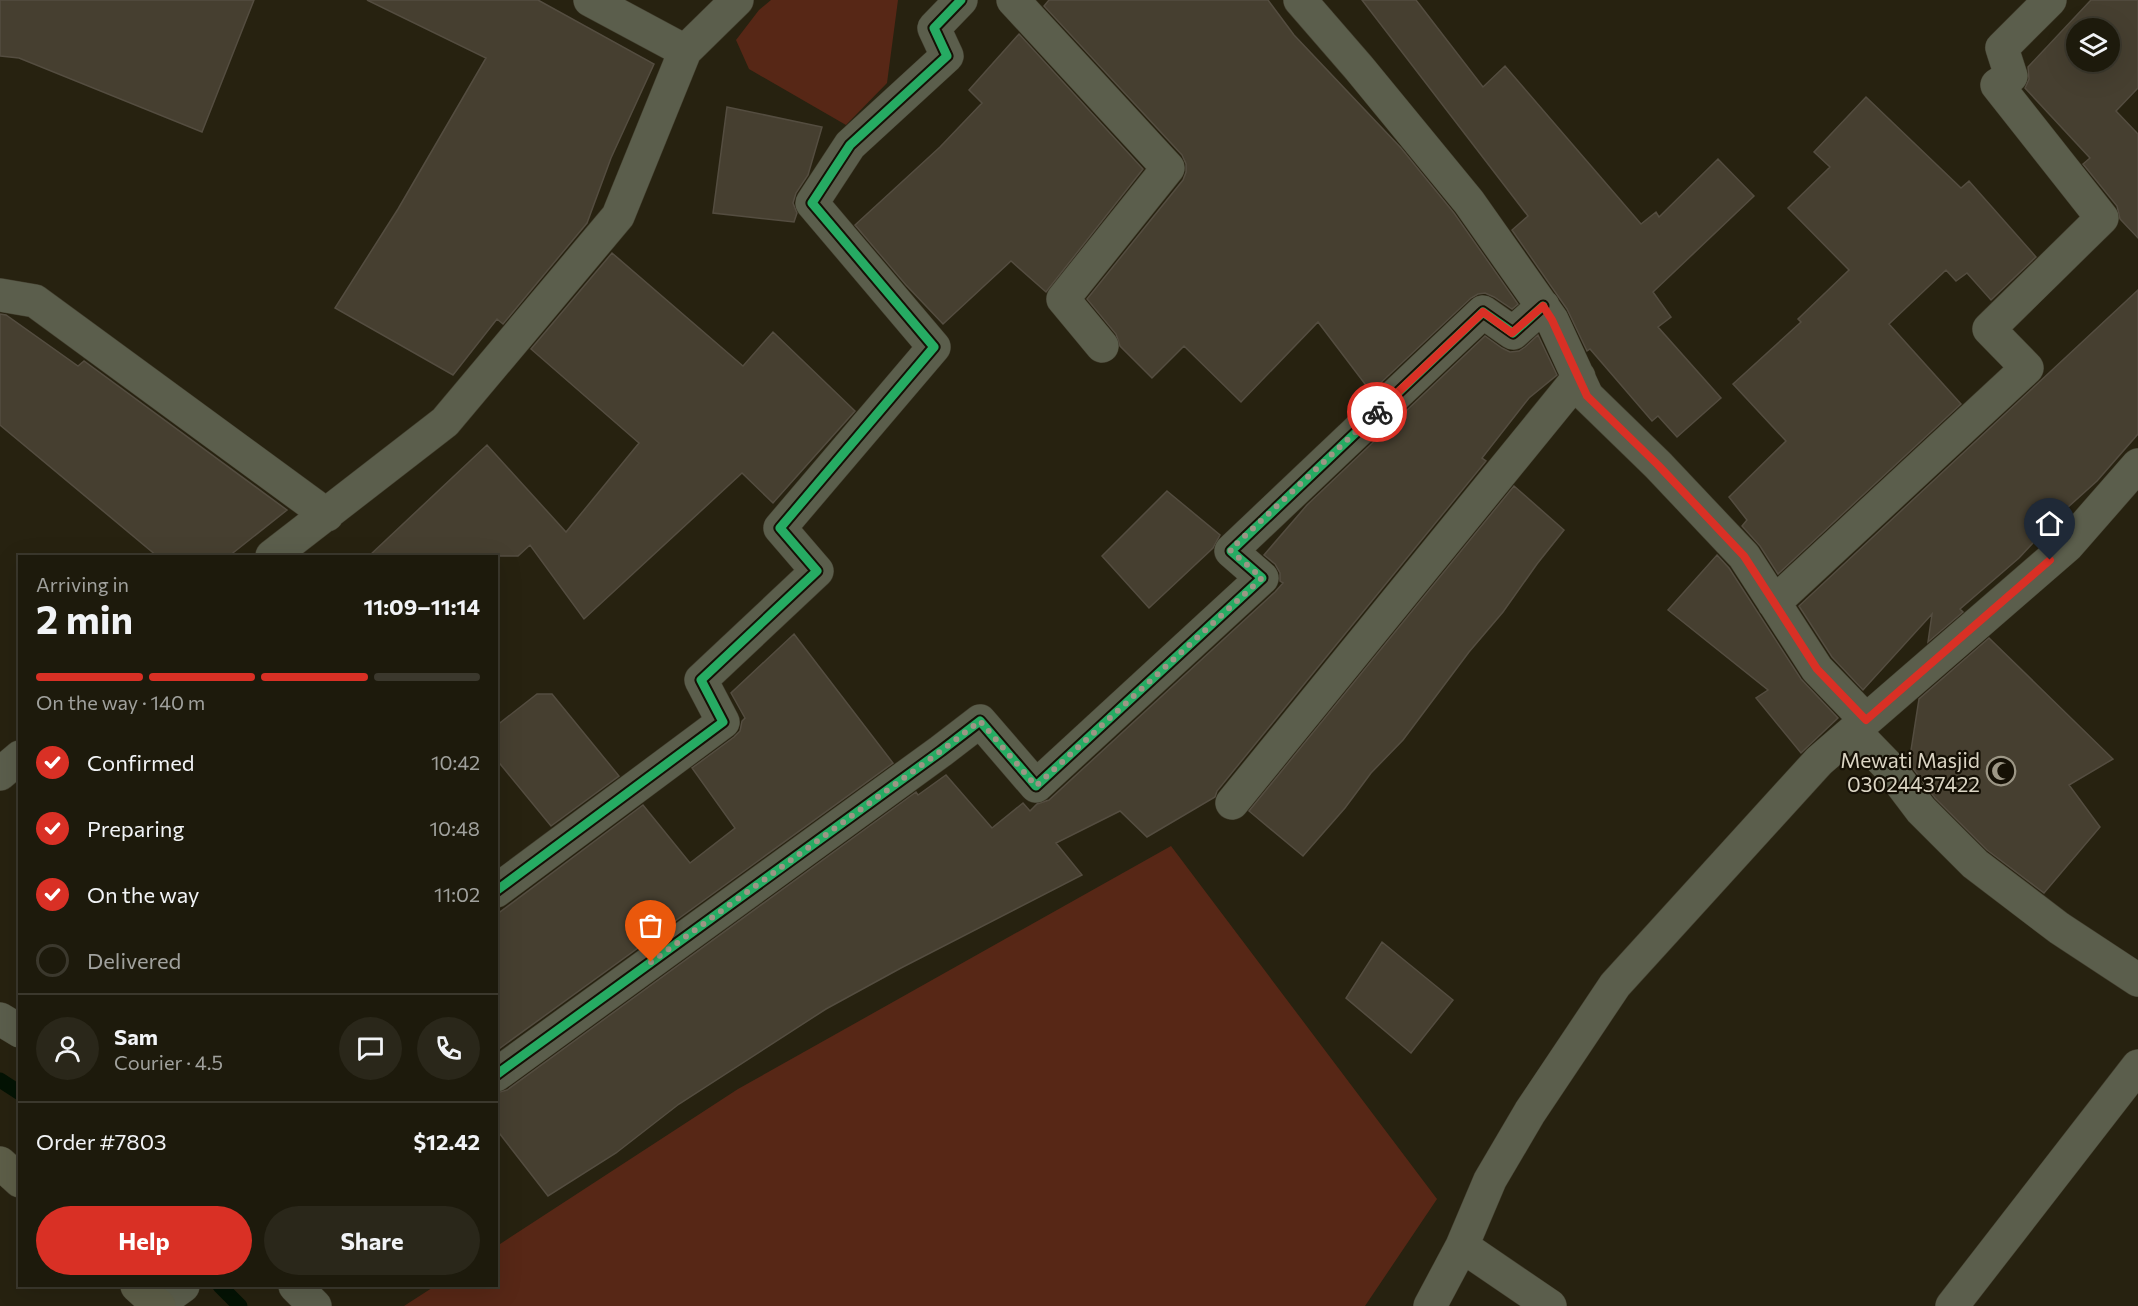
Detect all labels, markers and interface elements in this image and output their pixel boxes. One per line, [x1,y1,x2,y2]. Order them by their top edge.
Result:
map controls [2066,18,2120,72]
button: layers [2066,18,2120,72]
courier [1347,382,1407,442]
icon: bike [1361,396,1394,429]
pin [2024,498,2075,560]
icon: home [2033,507,2066,540]
text: Arriving in [36,572,129,596]
text: 11:09–11:14 [363,593,480,620]
text: 2 min [36,594,133,642]
text: On the way · 140 m [36,690,205,714]
icon: check [36,746,69,779]
place label: Mewati Masjid 03024437422 [1840,747,1980,796]
text: Confirmed [87,749,194,776]
text: 10:42 [431,750,480,774]
mosque icon: Mewati Masjid 03024437422 [1985,755,2017,787]
icon: check [36,812,69,845]
text: Preparing [87,815,184,842]
text: 10:48 [430,816,480,840]
icon: check [36,878,69,911]
text: On the way [87,881,199,908]
text: 11:02 [434,882,480,906]
pin [625,900,676,962]
icon: bag [634,909,667,942]
text: Delivered [87,947,181,974]
button: person [36,1017,99,1080]
button: chat [339,1017,402,1080]
button: phone [417,1017,480,1080]
text: Sam [114,1023,158,1050]
text: Courier · 4.5 [114,1050,223,1074]
text: Order #7803 [36,1128,166,1155]
text: $12.42 [413,1128,480,1155]
button: Help [36,1206,252,1275]
button: Share [264,1206,480,1275]

